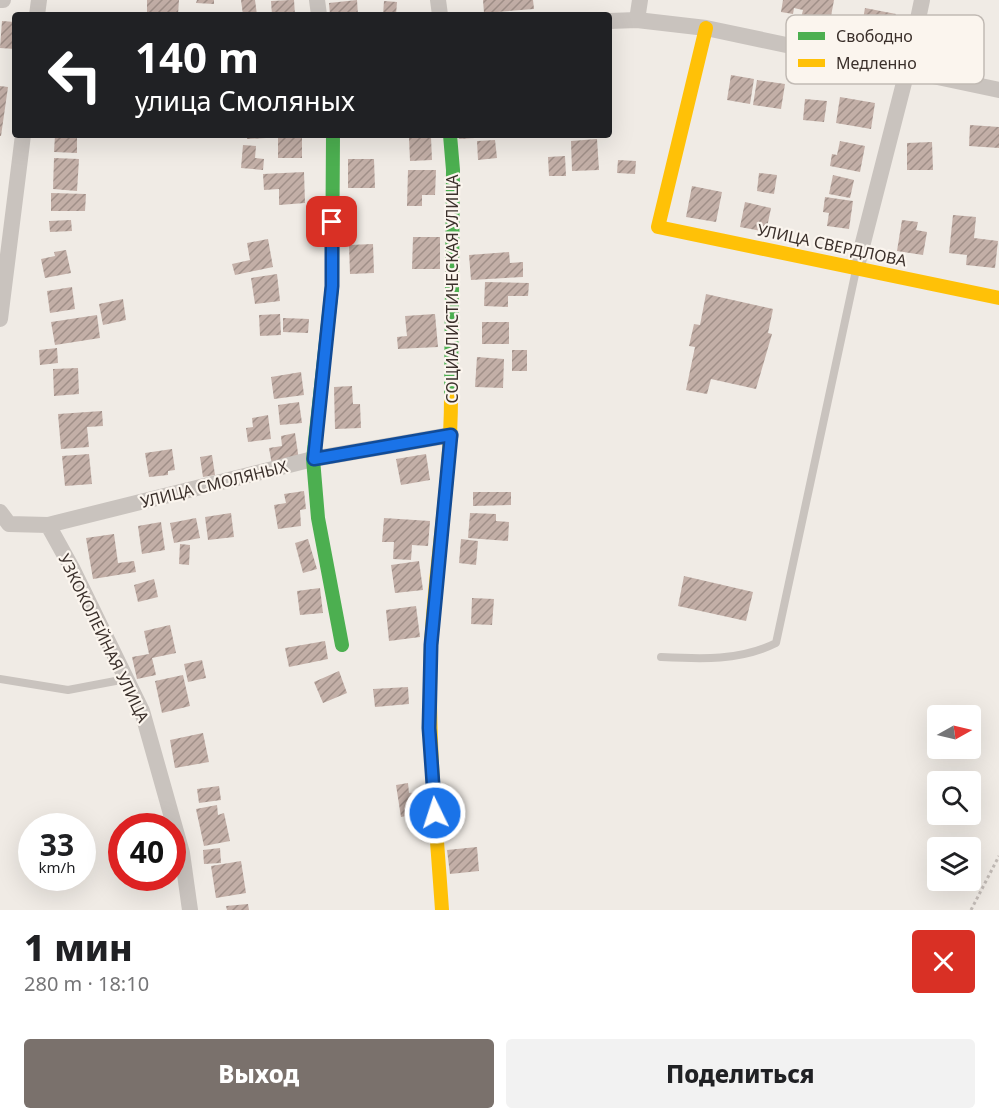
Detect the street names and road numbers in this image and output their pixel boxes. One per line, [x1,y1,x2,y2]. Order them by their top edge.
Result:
street label: СОЦИАЛИСТИЧЕСКАЯ УЛИЦА [441,174,463,403]
street label: УЛИЦА СВЕРДЛОВА [755,218,910,272]
street label: УЛИЦА СМОЛЯНЫХ [138,455,290,513]
street label: УЗКОКОЛЕЙНАЯ УЛИЦА [54,550,155,727]

